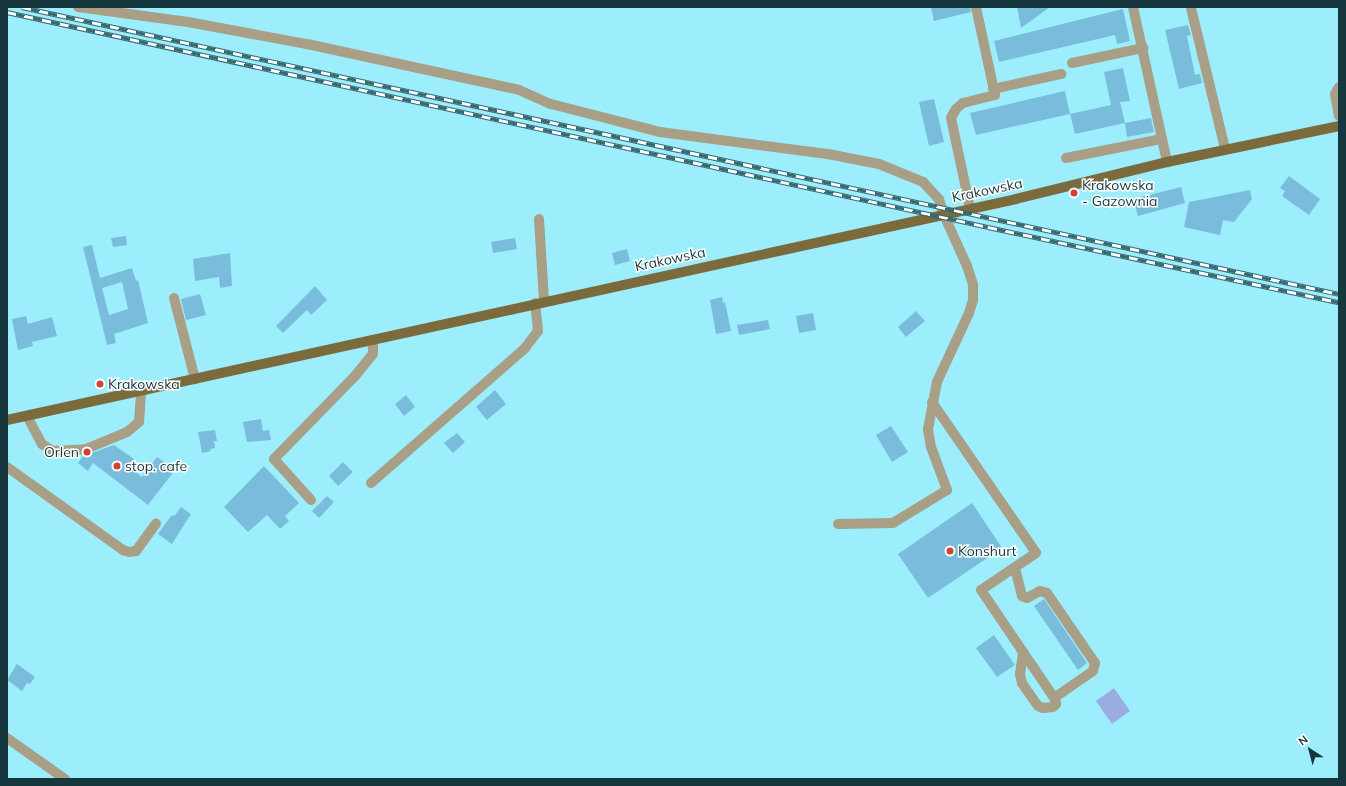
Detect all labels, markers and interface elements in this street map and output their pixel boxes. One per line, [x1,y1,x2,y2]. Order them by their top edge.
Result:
street label: Krakowska [950,174,1024,206]
place label: Krakowska - Gazownia [1082,177,1157,210]
marker: Krakowska - Gazownia [1069,188,1079,198]
street label: Krakowska [633,243,707,275]
place label: Krakowska [108,376,180,392]
marker: Krakowska [95,379,105,389]
place label: Orlen [44,444,79,460]
marker: Orlen [82,447,92,457]
place label: stop. cafe [125,458,187,474]
marker: stop. cafe [112,461,122,471]
place label: Konshurt [958,543,1016,559]
marker: Konshurt [945,546,955,556]
north arrow [1290,730,1330,770]
text: N [1295,732,1310,748]

